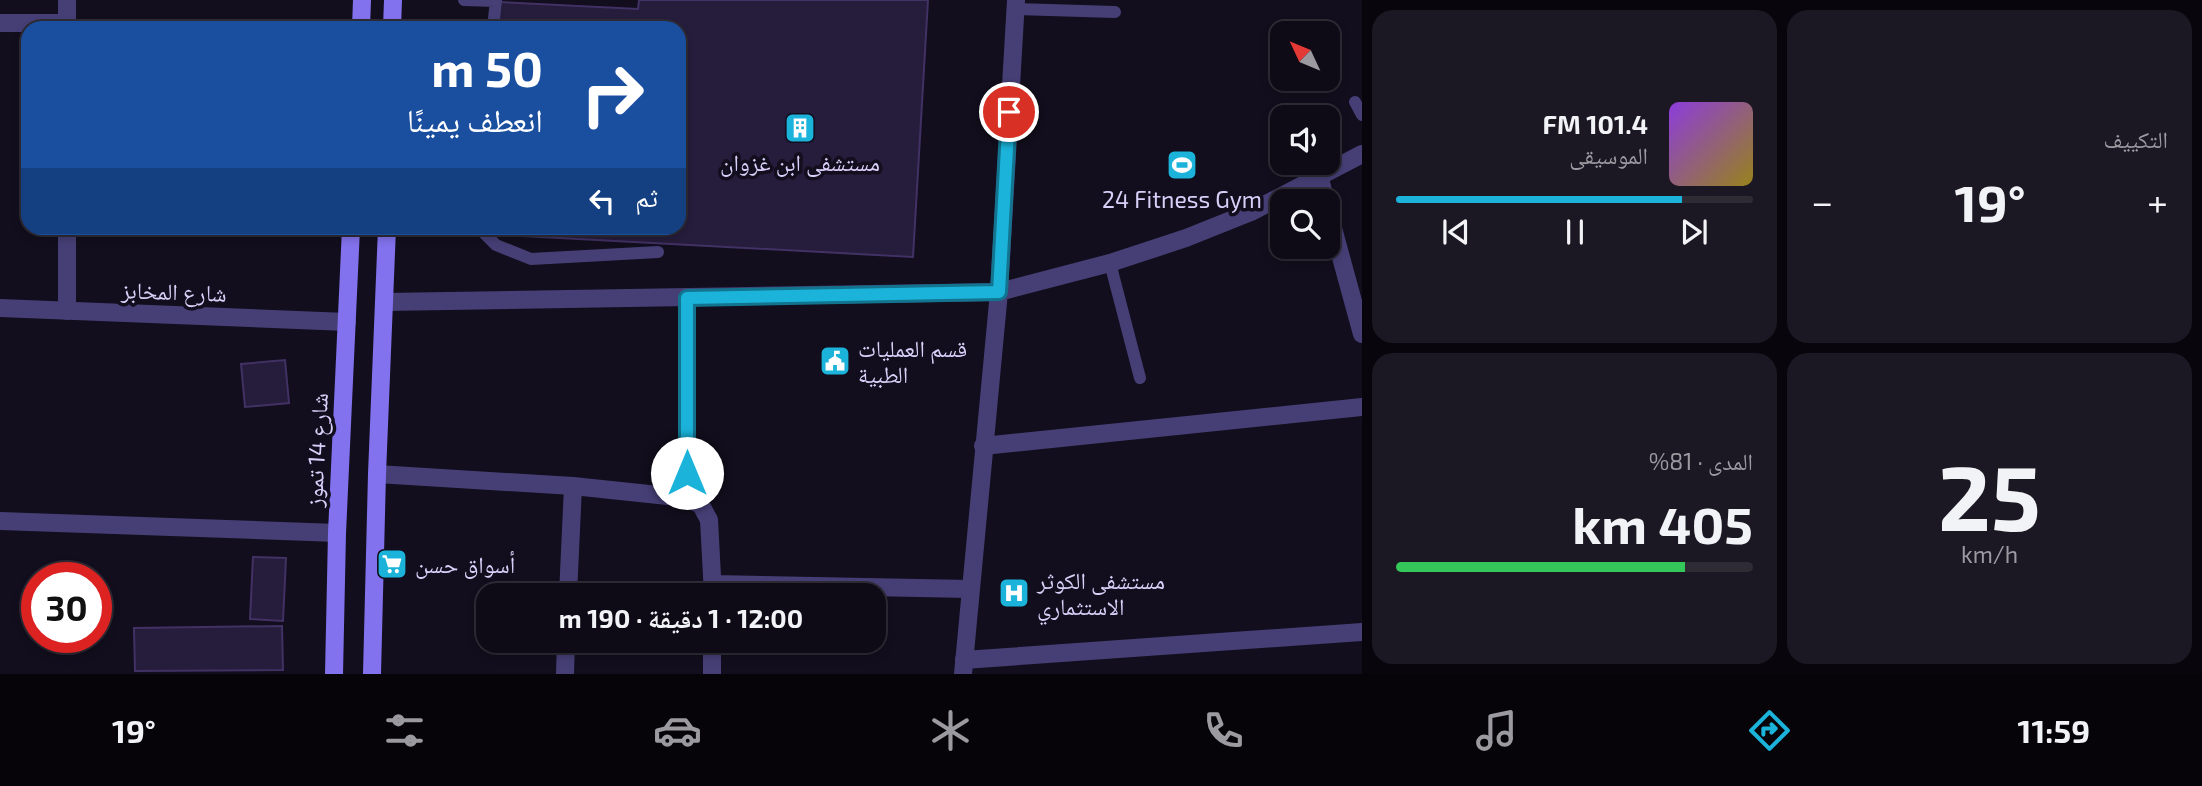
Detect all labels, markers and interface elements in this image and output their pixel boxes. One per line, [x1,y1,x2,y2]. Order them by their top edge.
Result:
north arrow [1270,21,1340,91]
map controls [1270,21,1340,259]
text: 50 m [431,38,543,97]
icon: right [567,49,658,140]
pin [979,82,1039,142]
icon: arrive [990,93,1028,131]
text: انعطف يمينًا [407,100,543,138]
button: sound [1270,105,1340,175]
text: 101.4 FM [1542,108,1648,139]
building icon: مستشفى ابن غزوان [783,111,817,145]
text: التكييف [2103,125,2168,153]
text: الموسيقى [1569,141,1648,169]
place label: مستشفى ابن غزوان [720,148,880,177]
sports icon: 24 Fitness Gym [1165,148,1199,182]
text: 19° [1955,170,2026,232]
text: − [1811,178,1833,224]
text: + [2147,178,2168,224]
text: ثم [635,181,658,212]
icon: left [583,182,621,220]
place label: 24 Fitness Gym [1102,185,1262,213]
button: search [1270,189,1340,259]
icon: previous [1437,213,1475,251]
icon: pause [1556,213,1594,251]
icon: next [1675,213,1713,251]
street label: شارع المخابز [120,275,227,309]
place label: قسم العمليات الطبية [858,334,967,389]
public building icon: قسم العمليات الطبية [818,344,852,378]
street label: شارع 14 تموز [299,392,335,509]
position arrow [650,436,724,510]
text: 25 [1938,440,2041,549]
text: المدى · 81% [1649,447,1753,475]
text: 405 km [1572,492,1753,554]
text: km/h [1961,540,2018,568]
supermarket icon: أسواق حسن [375,547,409,581]
place label: أسواق حسن [415,550,515,579]
speed limit sign: 30 [21,562,112,653]
place label: مستشفى الكوثر الاستثماري [1036,566,1165,626]
hospital icon: مستشفى الكوثر الاستثماري [997,576,1031,610]
text: 12:00 · 1 دقيقة · 190 m [559,602,803,633]
icon: filters [380,706,429,755]
icon: car [653,706,702,755]
icon: climate [926,706,975,755]
icon: phone [1199,706,1248,755]
icon: music [1472,706,1521,755]
icon: directions [1745,706,1794,755]
text: 19° [112,711,156,749]
text: 11:59 [2018,711,2090,749]

